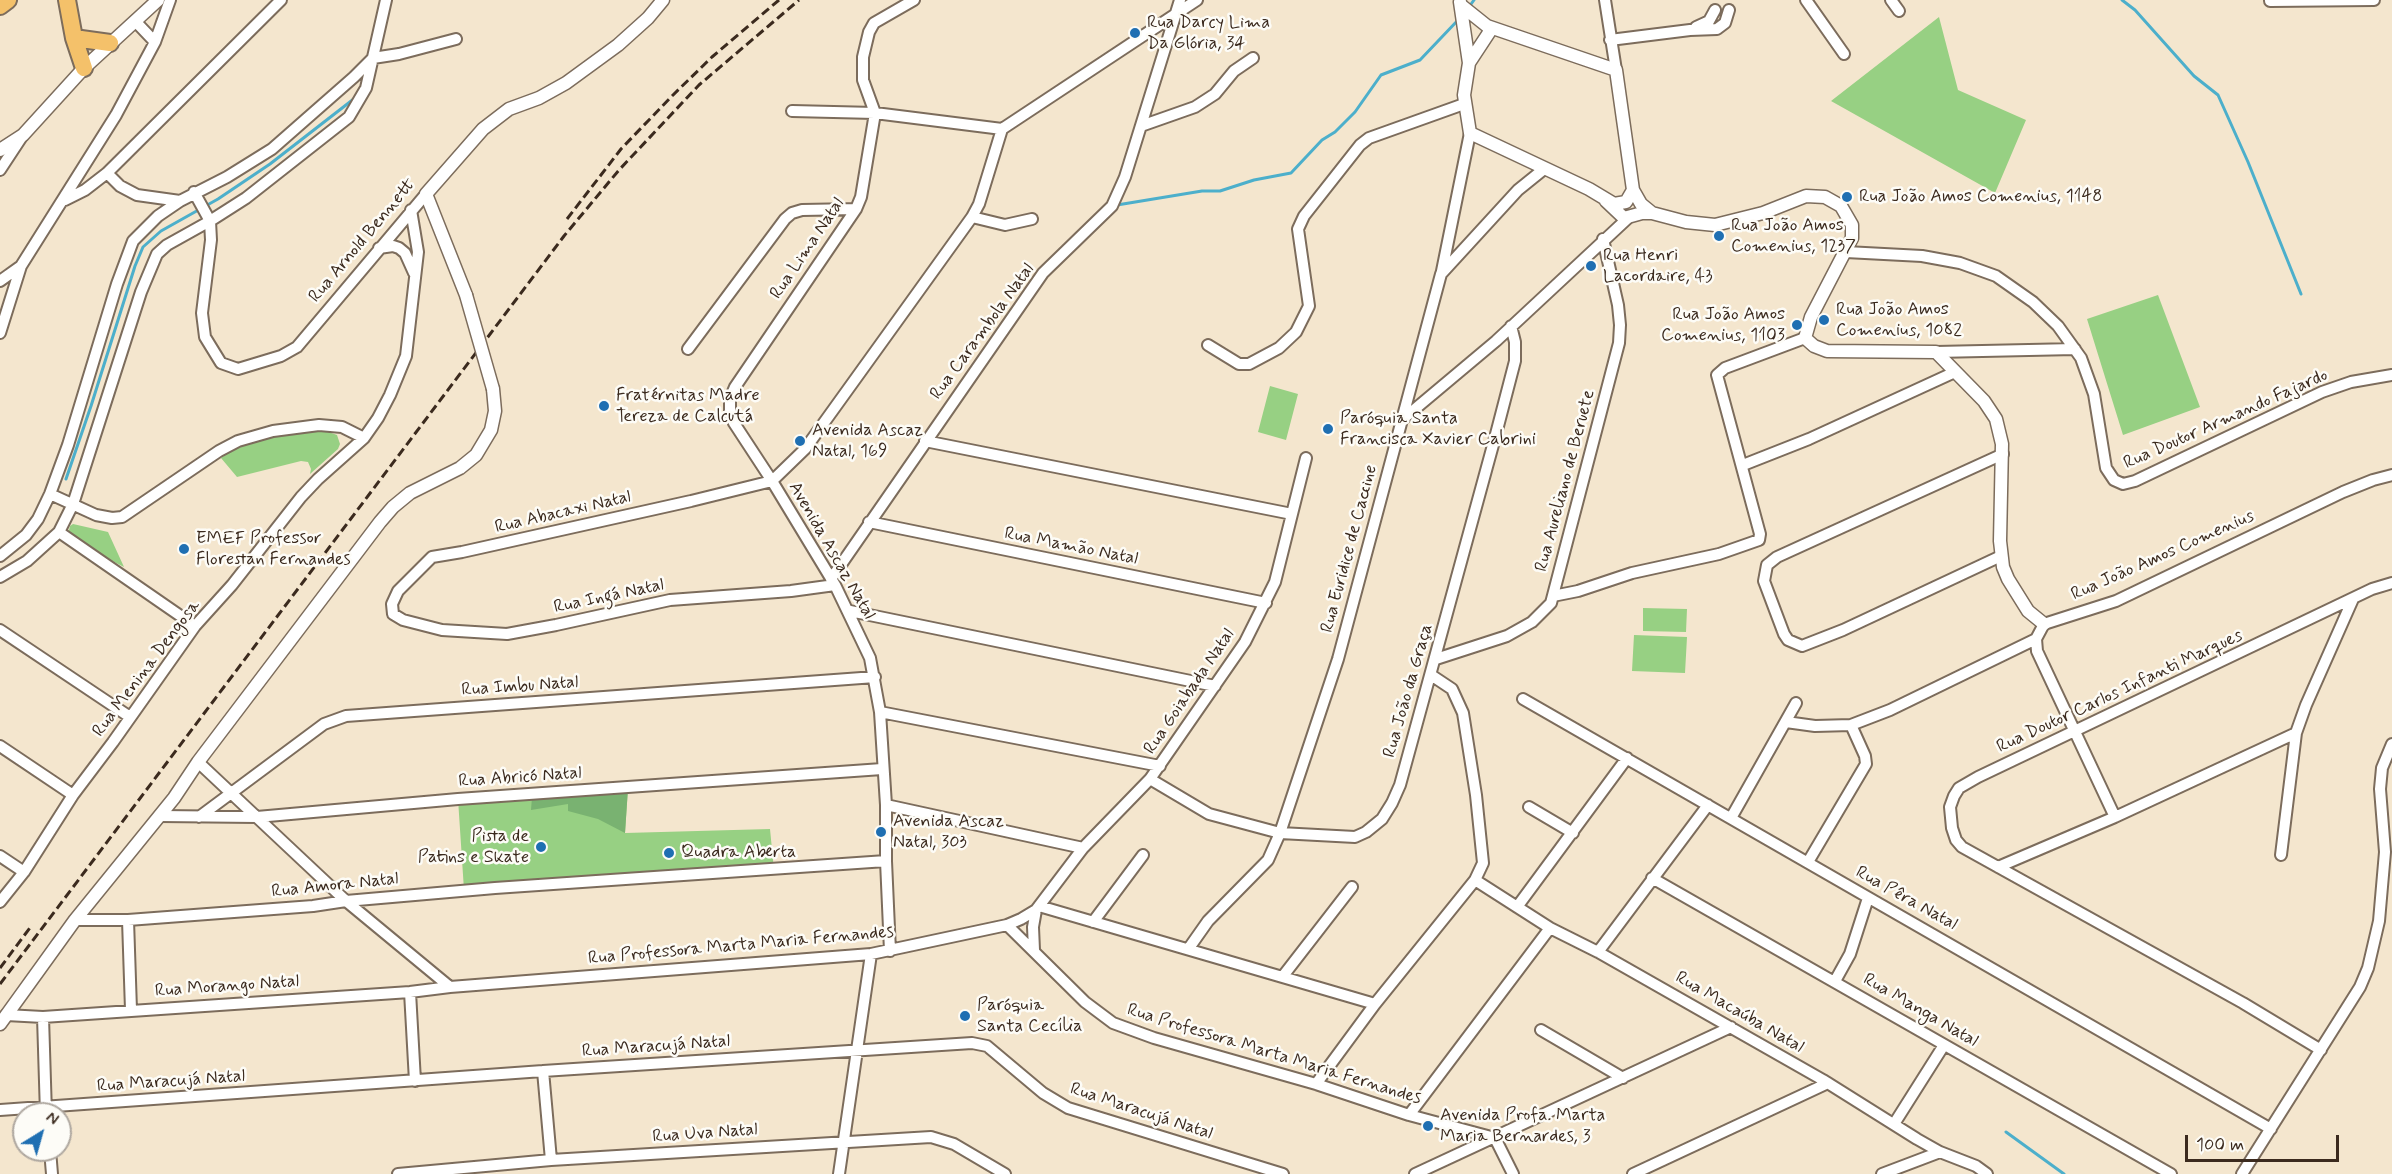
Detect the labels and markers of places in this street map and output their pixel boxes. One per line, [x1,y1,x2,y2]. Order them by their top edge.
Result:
place label: Rua Darcy Lima Da Glória, 34 [1147,12,1270,54]
marker: Rua Darcy Lima Da Glória, 34 [1128,26,1142,40]
place label: Rua João Amos Comenius, 1148 [1859,186,2102,208]
marker: Rua João Amos Comenius, 1148 [1840,190,1854,204]
place label: Rua João Amos Comenius, 1237 [1731,215,1856,258]
marker: Rua João Amos Comenius, 1237 [1712,229,1726,243]
place label: Rua Henri Lacordaire, 43 [1603,245,1713,288]
marker: Rua Henri Lacordaire, 43 [1584,259,1598,273]
place label: Rua João Amos Comenius, 1082 [1836,299,1962,342]
place label: Rua João Amos Comenius, 1103 [1661,304,1785,346]
marker: Rua João Amos Comenius, 1082 [1817,313,1831,327]
marker: Rua João Amos Comenius, 1103 [1790,318,1804,332]
place label: Fratérnitas Madre Tereza de Calcutá [616,385,760,428]
marker: Fratérnitas Madre Tereza de Calcutá [597,399,611,413]
place label: Paróquia Santa Francisca Xavier Cabrini [1340,408,1536,450]
place label: Avenida Ascaz Natal, 169 [812,420,923,462]
marker: Paróquia Santa Francisca Xavier Cabrini [1321,422,1335,436]
marker: Avenida Ascaz Natal, 169 [793,434,807,448]
place label: EMEF Professor Florestan Fernandes [196,528,351,570]
marker: EMEF Professor Florestan Fernandes [177,542,191,556]
place label: Avenida Ascaz Natal, 303 [893,811,1004,854]
marker: Avenida Ascaz Natal, 303 [874,825,888,839]
place label: Pista de Patins e Skate [418,826,529,868]
marker: Pista de Patins e Skate [534,840,548,854]
place label: Quadra Aberta [681,842,796,864]
marker: Quadra Aberta [662,846,676,860]
place label: Paróquia Santa Cecília [977,995,1083,1038]
marker: Paróquia Santa Cecília [958,1009,972,1023]
place label: Avenida Profa. Marta Maria Bernardes, 3 [1440,1105,1605,1148]
marker: Avenida Profa. Marta Maria Bernardes, 3 [1421,1119,1435,1133]

